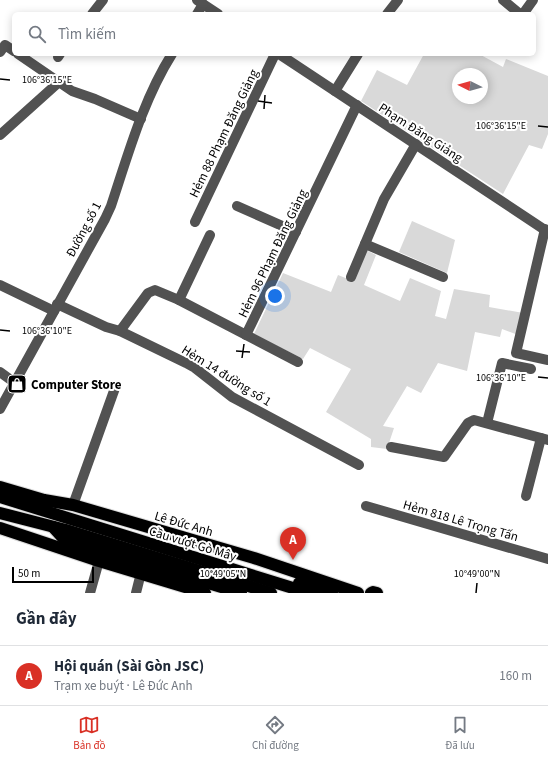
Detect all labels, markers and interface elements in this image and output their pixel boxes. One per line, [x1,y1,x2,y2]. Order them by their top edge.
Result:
search box [12,12,536,56]
icon: search [26,23,48,45]
text: Tìm kiếm [58,24,116,45]
street label: Hẻm 88 Phạm Đăng Giảng [185,66,263,201]
north arrow [452,68,488,104]
text: 106°36'15"E [22,73,72,87]
street label: Phạm Đăng Giảng [375,99,466,167]
text: 106°36'15"E [476,119,526,133]
street label: Hẻm 96 Phạm Đăng Giảng [234,186,312,321]
street label: Đường số 1 [62,199,106,260]
your location [265,286,285,306]
text: 106°36'10"E [22,324,72,338]
street label: Hẻm 14 đường số 1 [178,341,275,411]
text: 106°36'10"E [476,371,526,385]
shop icon: Computer Store [6,373,28,395]
place label: Computer Store [31,376,122,394]
street label: Hẻm 818 Lê Trọng Tấn [401,496,521,546]
street label: Lê Đức Anh [152,507,215,541]
street label: Cầu vượt Gò Mây [147,522,239,566]
pin: A [280,527,306,560]
scale bar [12,565,94,584]
text: 50 m [18,566,40,581]
text: 10°49'05"N [200,567,246,581]
text: 10°49'00"N [454,567,500,581]
text: Gần đây [16,607,77,631]
text: Hội quán (Sài Gòn JSC) [54,656,204,677]
text: A [25,667,33,685]
text: 160 m [499,667,532,685]
text: Trạm xe buýt · Lê Đức Anh [54,677,193,695]
tab: Bản đồ [73,714,106,753]
tab: Chỉ đường [252,714,299,753]
tab: Đã lưu [445,714,475,753]

